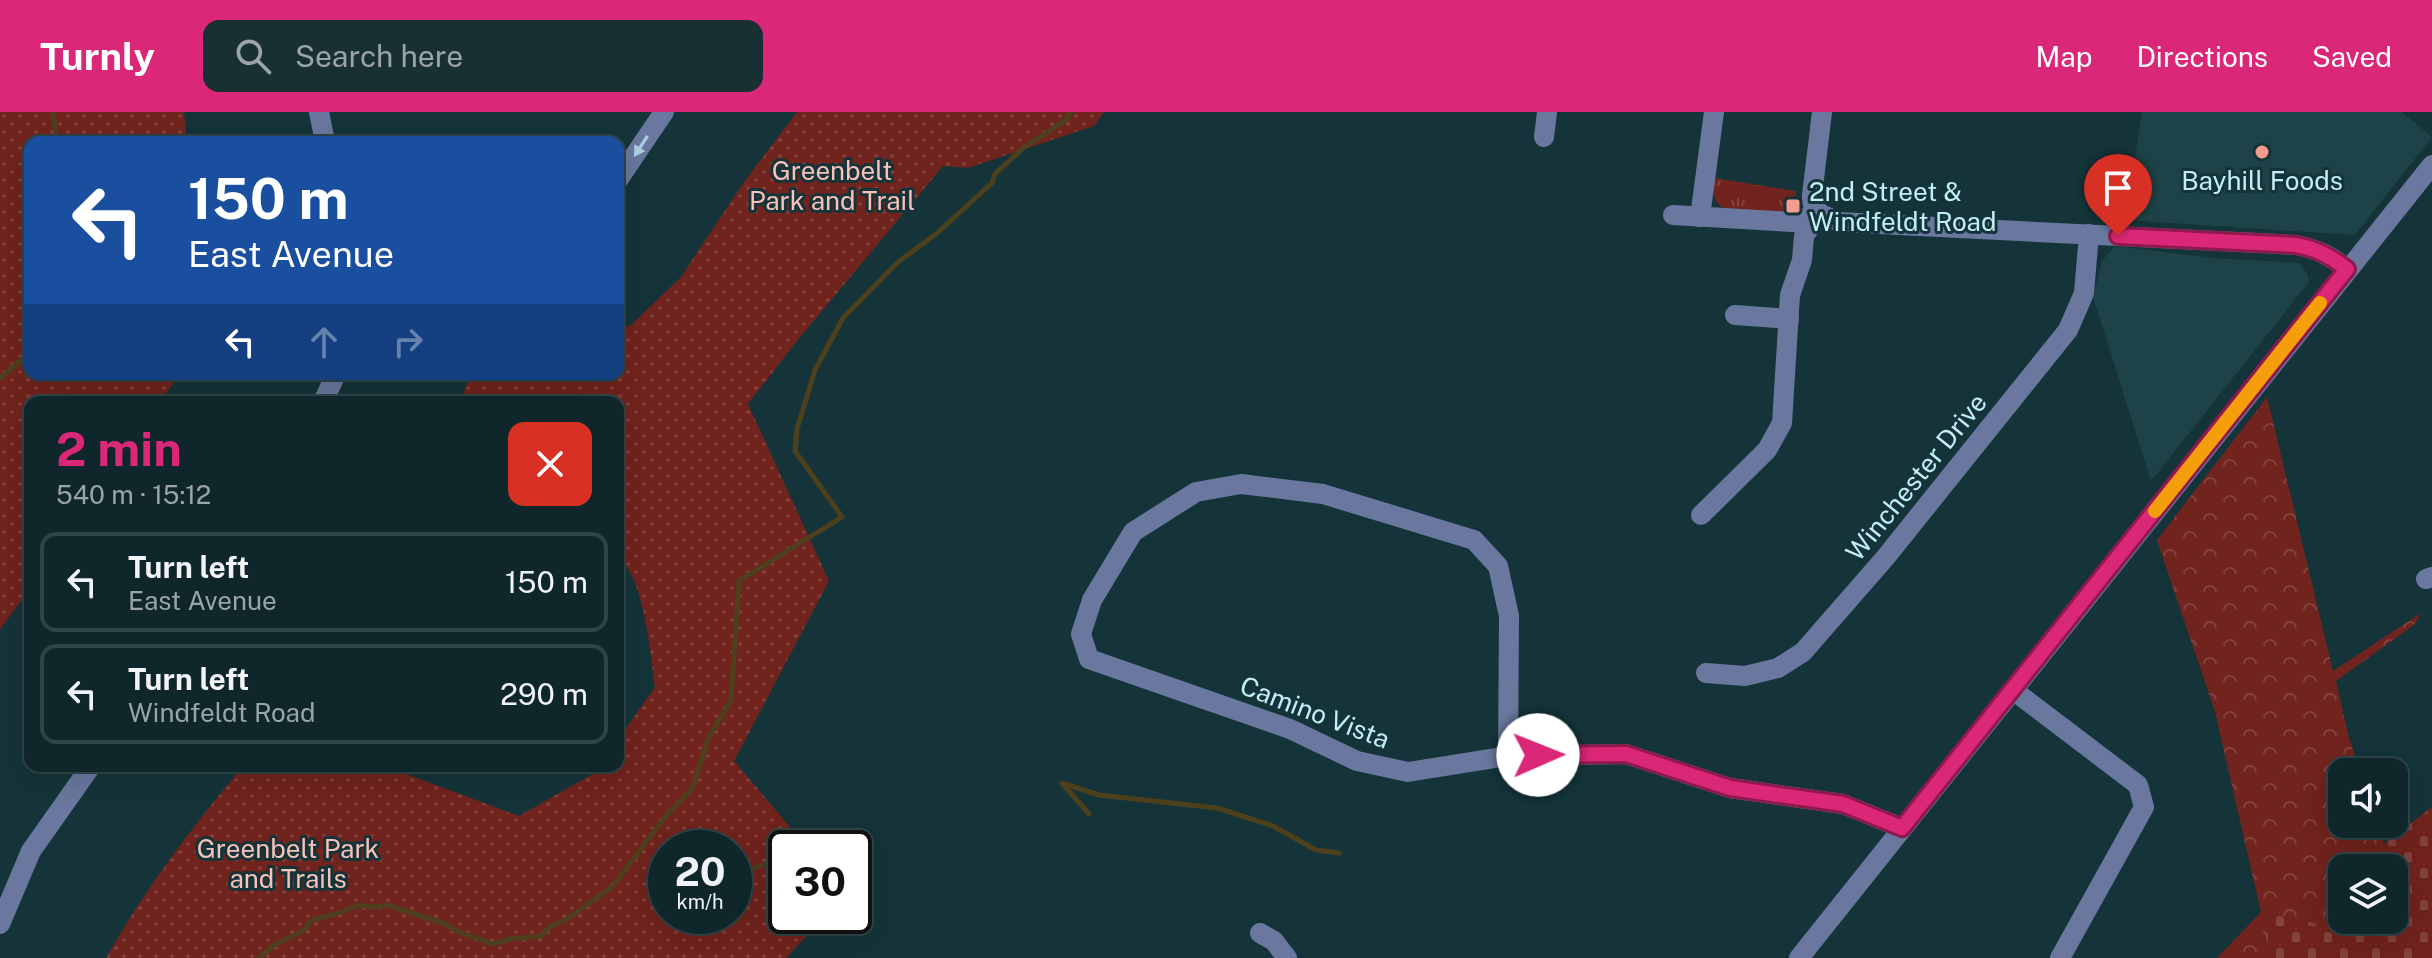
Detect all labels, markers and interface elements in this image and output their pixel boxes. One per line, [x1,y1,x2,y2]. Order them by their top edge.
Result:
search box [203,20,763,92]
text: Turnly [40,34,155,79]
icon: search [231,34,275,78]
text: Search here [295,38,463,74]
text: Map [2036,40,2092,73]
text: Directions [2136,40,2268,73]
text: Saved [2312,40,2392,73]
one-way arrow [634,135,649,157]
marker: Bayhill Foods [2253,143,2271,161]
pin [2084,154,2152,236]
park label: Greenbelt Park and Trail [749,155,915,216]
place label: Bayhill Foods [2181,165,2343,196]
text: 150 m [188,166,349,232]
icon: arrive [2096,166,2140,210]
icon: left [56,168,160,272]
place label: 2nd Street & Windfeldt Road [1809,176,1997,237]
marker: 2nd Street & Windfeldt Road [1784,197,1802,215]
text: East Avenue [188,233,394,275]
icon: left [218,320,262,364]
icon: ahead [302,320,346,364]
icon: right [386,320,430,364]
street label: Winchester Drive [1839,387,1993,567]
text: 2 min [56,420,182,477]
button: close [508,422,592,506]
text: 540 m · 15:12 [56,479,211,510]
text: Turn left [128,549,249,585]
icon: left [60,560,104,604]
text: 150 m [505,564,588,600]
text: East Avenue [128,585,277,616]
text: Turn left [128,661,249,697]
street label: Camino Vista [1236,669,1394,755]
icon: left [60,672,104,716]
text: 290 m [500,676,588,712]
text: Windfeldt Road [128,697,316,728]
position arrow [1496,713,1580,797]
map controls [2328,758,2408,934]
button: sound [2328,758,2408,838]
speed limit sign: 30 [768,830,872,934]
park label: Greenbelt Park and Trails [197,833,379,894]
text: 20 [674,848,726,895]
button: layers [2328,854,2408,934]
text: km/h [676,890,724,914]

